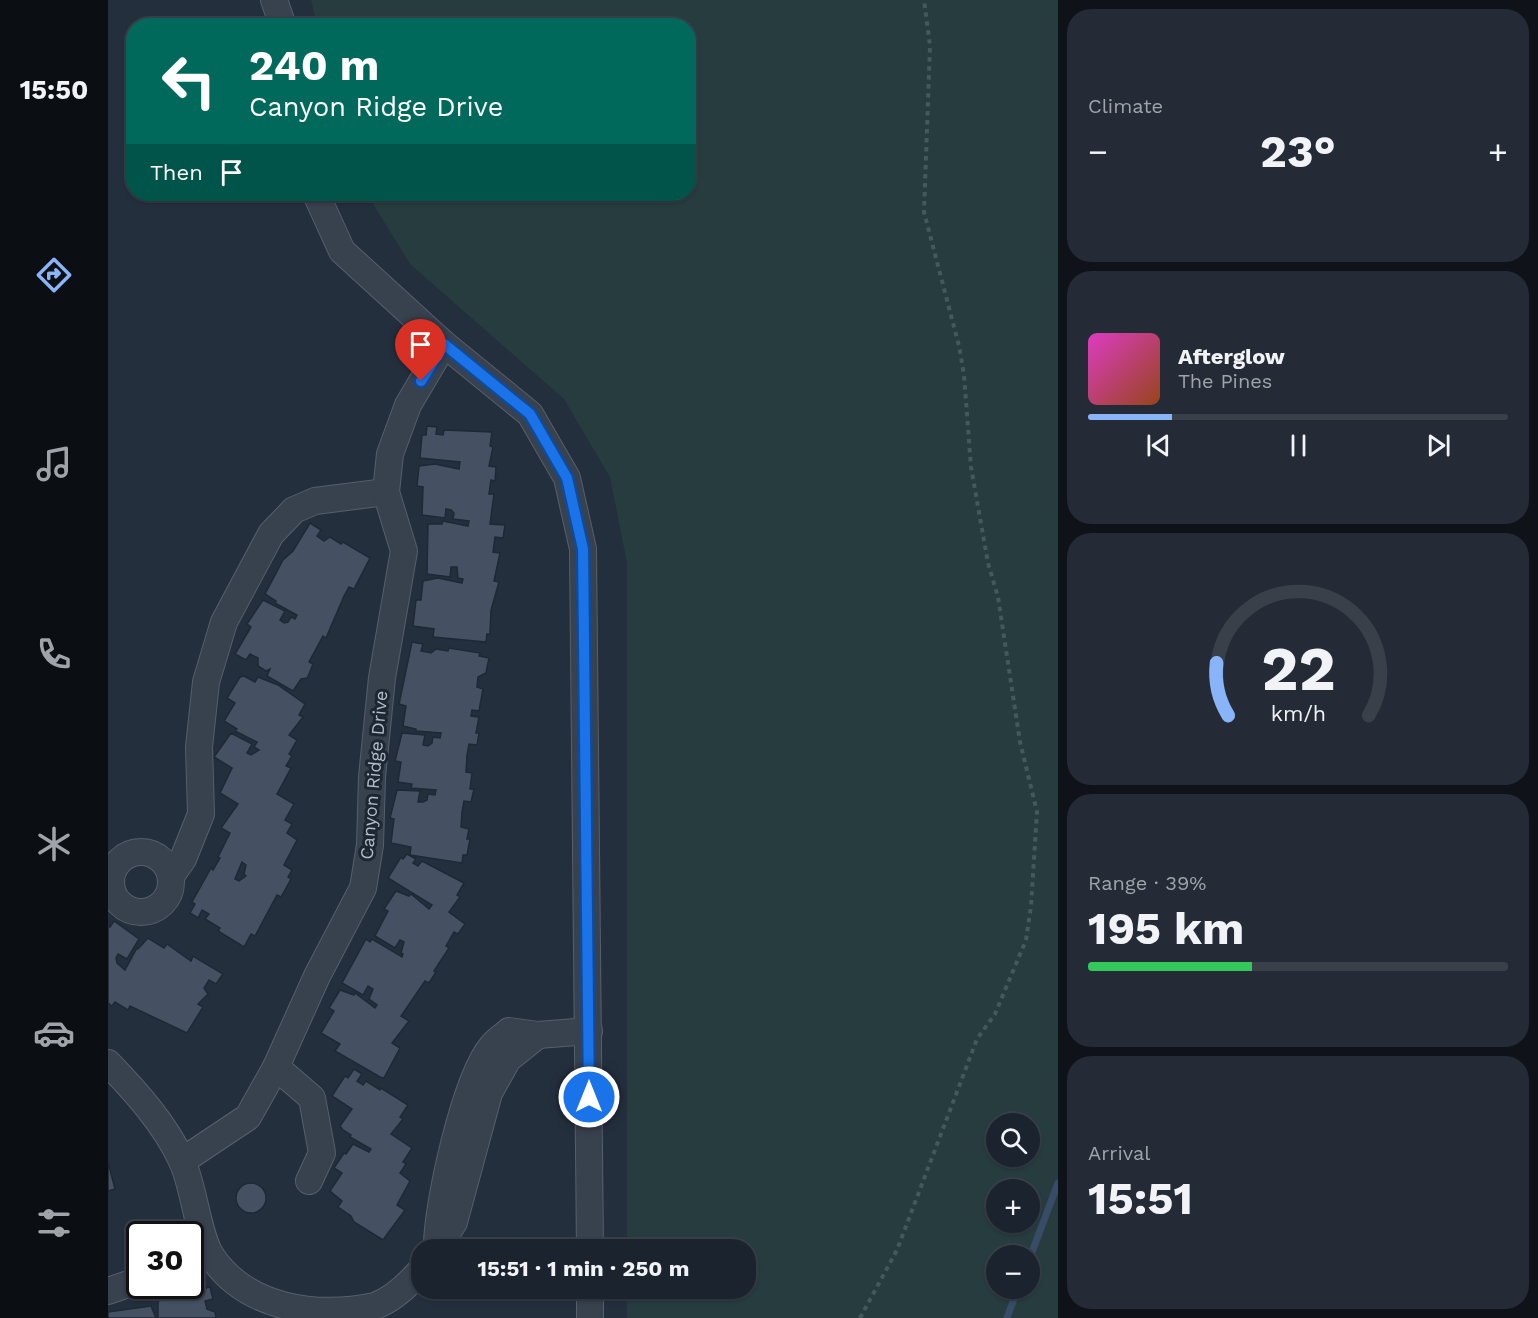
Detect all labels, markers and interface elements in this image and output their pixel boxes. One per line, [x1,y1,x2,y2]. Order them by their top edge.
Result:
text: 240 m [249,41,379,90]
icon: left [150,42,228,120]
text: 15:50 [20,74,88,106]
text: Canyon Ridge Drive [249,91,503,123]
text: Climate [1088,94,1163,118]
text: 23° [1260,125,1336,178]
text: − [1088,132,1108,171]
text: + [1488,132,1508,171]
icon: arrive [215,156,248,189]
text: Then [150,160,203,185]
icon: directions [33,254,75,296]
pin [395,319,446,381]
icon: arrive [404,328,437,361]
text: Afterglow [1178,344,1285,369]
text: The Pines [1178,369,1272,393]
icon: previous [1142,429,1175,462]
icon: pause [1282,429,1315,462]
icon: next [1422,429,1455,462]
icon: music [33,443,75,485]
text: 22 [1261,632,1335,705]
icon: phone [33,633,75,675]
street label: Canyon Ridge Drive [356,690,391,860]
text: km/h [1270,701,1326,726]
icon: climate [33,823,75,865]
text: Range · 39% [1088,871,1206,895]
text: 195 km [1088,902,1244,955]
icon: car [33,1012,75,1054]
position arrow [557,1065,621,1129]
map controls [986,1113,1040,1299]
button: search [986,1113,1040,1167]
text: Arrival [1088,1141,1150,1165]
text: 15:51 [1088,1172,1193,1225]
button: + [986,1179,1040,1233]
icon: filters [33,1202,75,1244]
speed limit sign: 30 [126,1221,204,1299]
button: − [986,1245,1040,1299]
text: 15:51 · 1 min · 250 m [478,1256,689,1281]

